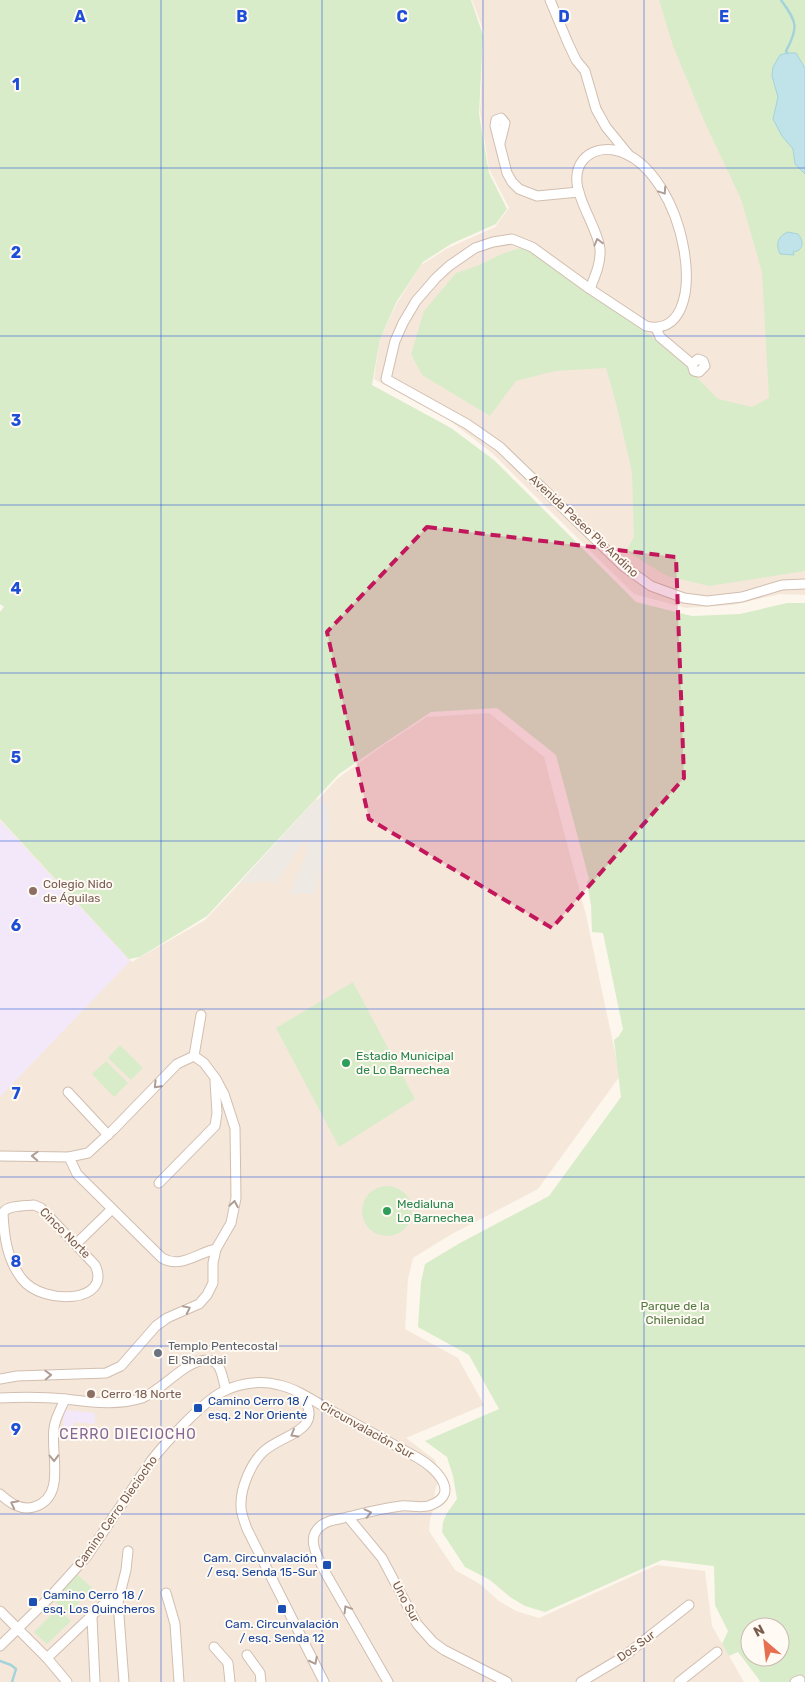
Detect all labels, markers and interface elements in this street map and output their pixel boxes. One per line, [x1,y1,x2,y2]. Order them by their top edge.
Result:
text: A [74,7,86,26]
text: B [236,7,248,26]
text: C [396,7,408,26]
text: D [558,7,570,26]
text: E [719,7,729,26]
text: 1 [12,75,20,94]
one-way arrow [657,185,666,194]
one-way arrow [593,239,603,247]
text: 2 [11,243,21,262]
text: 3 [11,411,21,430]
street label: Avenida Paseo Pie Andino [527,472,642,580]
text: 4 [11,579,22,598]
text: 5 [11,748,21,767]
place label: Colegio Nido de Águilas [43,877,113,905]
marker: Colegio Nido de Águilas [27,885,39,897]
text: 6 [11,916,21,935]
place label: Estadio Municipal de Lo Barnechea [356,1049,454,1077]
marker: Estadio Municipal de Lo Barnechea [340,1057,352,1069]
one-way arrow [153,1080,162,1089]
text: 7 [11,1084,21,1103]
one-way arrow [30,1151,38,1162]
place label: Medialuna Lo Barnechea [397,1197,474,1225]
one-way arrow [229,1200,239,1209]
street label: Cinco Norte [37,1205,93,1261]
marker: Medialuna Lo Barnechea [381,1205,393,1217]
text: 8 [11,1252,22,1271]
park label: Parque de la Chilenidad [640,1299,710,1327]
one-way arrow [182,1305,191,1315]
place label: Templo Pentecostal El Shaddai [168,1339,278,1367]
marker: Templo Pentecostal El Shaddai [152,1347,164,1359]
one-way arrow [45,1370,53,1380]
place label: Cerro 18 Norte [101,1387,182,1401]
marker: Cerro 18 Norte [85,1388,97,1400]
place label: Camino Cerro 18 / esq. 2 Nor Oriente [208,1394,309,1422]
street label: Circunvalación Sur [318,1398,417,1462]
marker: Camino Cerro 18 / esq. 2 Nor Oriente [192,1402,204,1414]
text: 9 [11,1420,21,1439]
district label: CERRO DIECIOCHO [59,1426,197,1443]
one-way arrow [290,1428,299,1438]
street label: Camino Cerro Dieciocho [72,1453,160,1571]
one-way arrow [48,1455,59,1463]
one-way arrow [10,1500,19,1510]
one-way arrow [363,1508,372,1519]
place label: Cam. Circunvalación / esq. Senda 15-Sur [203,1551,317,1579]
marker: Cam. Circunvalación / esq. Senda 15-Sur [321,1559,333,1571]
street label: Uno Sur [389,1579,423,1625]
place label: Camino Cerro 18 / esq. Los Quincheros [43,1588,155,1616]
marker: Camino Cerro 18 / esq. Los Quincheros [27,1596,39,1608]
marker: Cam. Circunvalación / esq. Senda 12 [276,1603,288,1615]
one-way arrow [343,1606,353,1615]
place label: Cam. Circunvalación / esq. Senda 12 [225,1617,339,1645]
north arrow [740,1617,790,1667]
text: N [751,1621,768,1641]
street label: Dos Sur [614,1627,658,1664]
one-way arrow [308,1656,318,1665]

